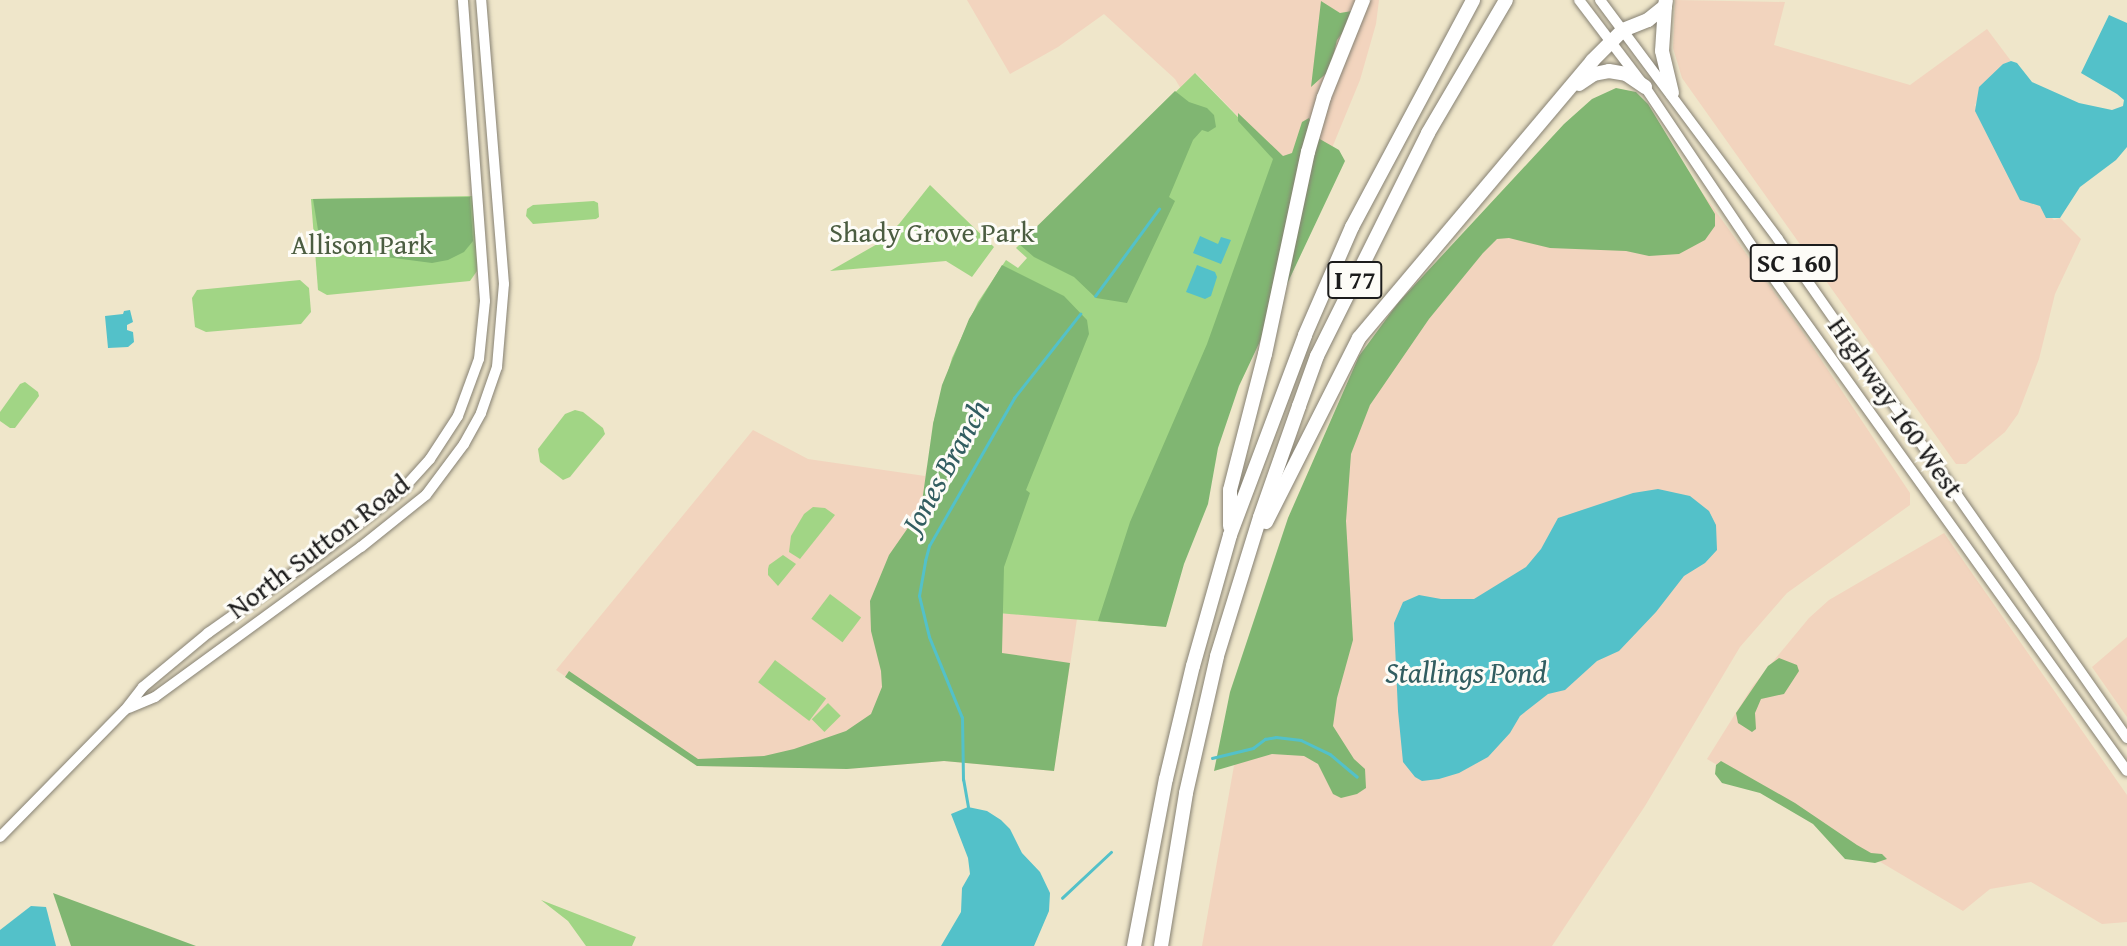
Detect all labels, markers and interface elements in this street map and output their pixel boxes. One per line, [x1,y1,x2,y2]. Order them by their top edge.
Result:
park label: Shady Grove Park [829,215,1035,249]
park label: Allison Park [291,227,433,261]
road number: SC 160 [1748,240,1840,286]
road number: I 77 [1327,258,1383,302]
street label: Highway 160 West [1821,310,1971,504]
water label: Jones Branch [894,393,996,539]
street label: North Sutton Road [220,467,416,625]
water label: Stallings Pond [1385,654,1547,690]

